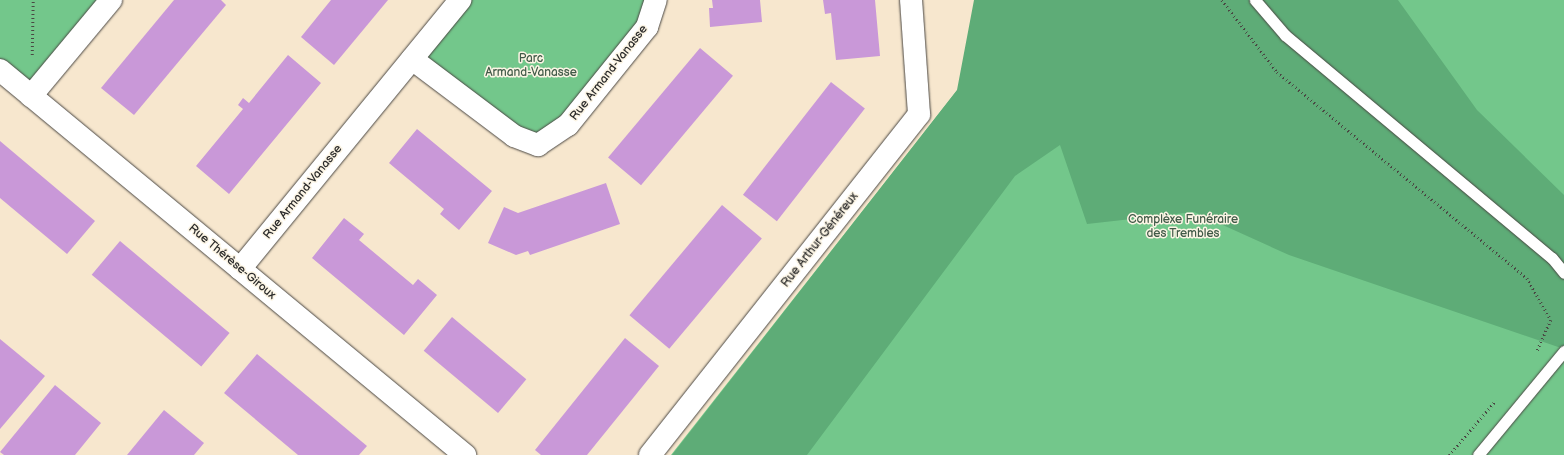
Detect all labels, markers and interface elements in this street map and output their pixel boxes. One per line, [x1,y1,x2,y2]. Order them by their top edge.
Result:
street label: Rue Armand-Vanasse [567,22,651,124]
park label: Parc Armand-Vanasse [485,52,577,80]
street label: Rue Armand-Vanasse [261,142,345,242]
street label: Rue Arthur-Généreux [778,190,862,290]
park label: Complèxe Funéraire des Trembles [1128,213,1238,241]
street label: Rue Thérèse-Giroux [185,221,279,303]

